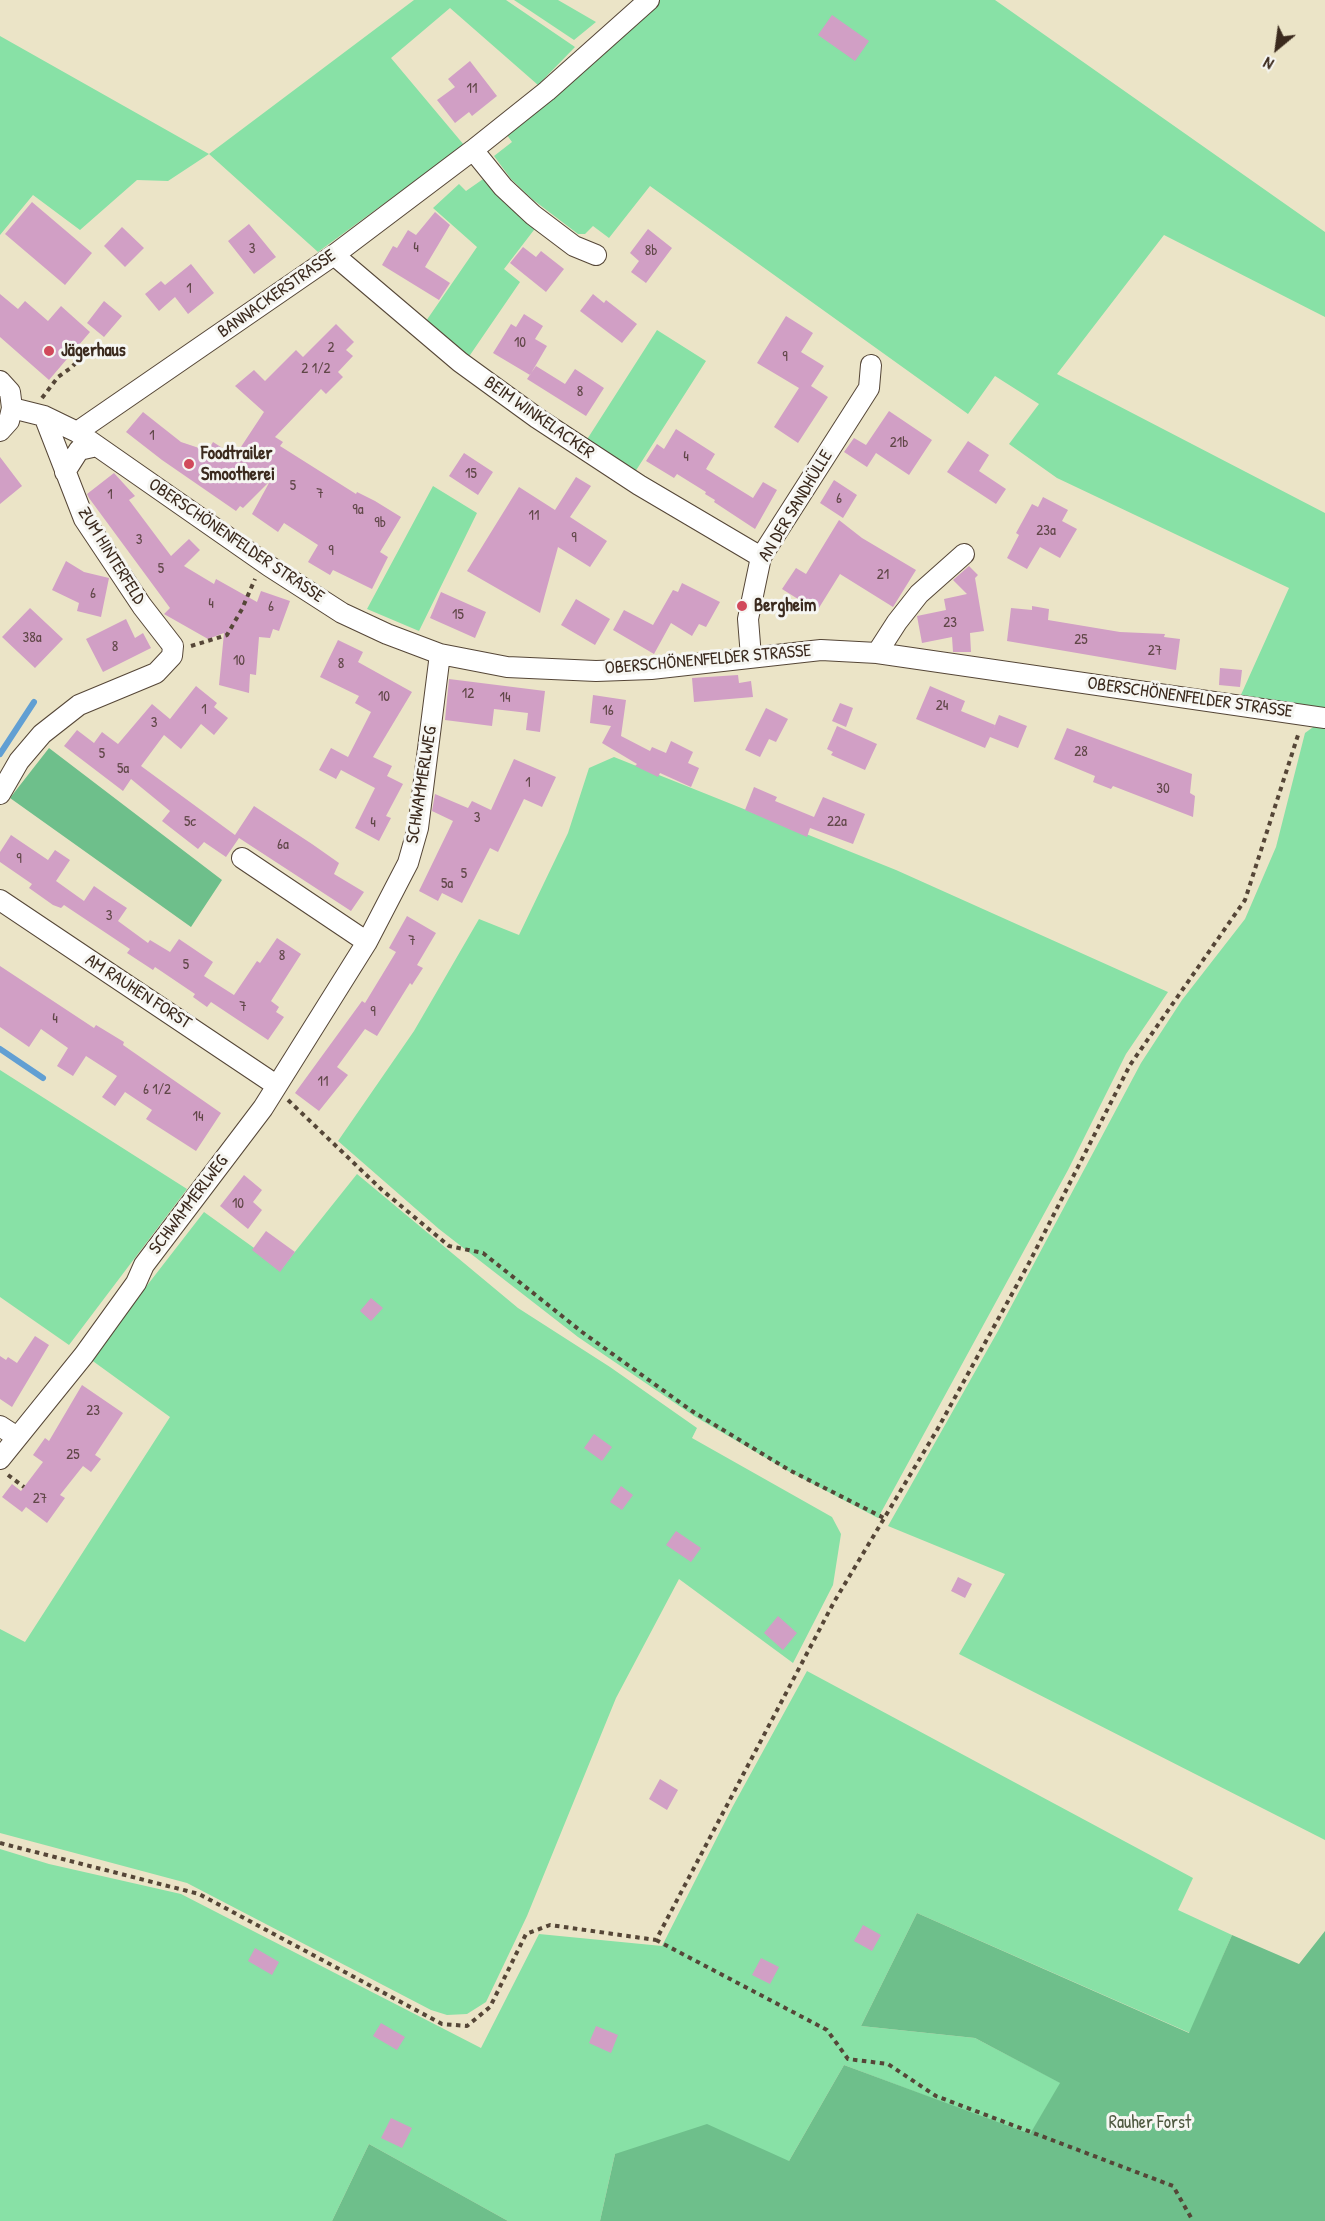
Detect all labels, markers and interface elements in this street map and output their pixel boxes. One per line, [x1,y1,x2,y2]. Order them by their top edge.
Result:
north arrow [1247,18,1307,78]
text: N [1259,52,1277,75]
house number: 11 [467,80,477,98]
house number: 4 [413,239,419,257]
house number: 3 [249,240,255,258]
house number: 8b [645,242,657,260]
street label: BANNACKERSTRASSE [214,245,340,343]
house number: 1 [186,280,192,298]
house number: 10 [514,334,526,352]
house number: 2 [327,339,335,357]
place label: Jägerhaus [61,340,126,362]
marker: Jägerhaus [42,344,56,358]
house number: 9 [782,348,788,366]
house number: 2 1/2 [301,360,331,378]
street label: BEIM WINKELACKER [480,372,598,464]
house number: 8 [577,383,583,401]
house number: 1 [149,427,155,445]
house number: 21b [890,434,908,452]
place label: Foodtrailer Smootherei [201,443,275,486]
street label: AN DER SANDHÜLLE [754,446,838,566]
house number: 4 [683,448,689,466]
marker: Foodtrailer Smootherei [182,457,196,471]
house number: 15 [465,465,477,483]
street label: OBERSCHÖNENFELDER STRASSE [144,474,328,608]
house number: 5 [290,477,296,495]
house number: 7 [316,485,324,503]
house number: 1 [107,486,113,504]
house number: 6 [836,490,842,508]
house number: 9a [352,501,364,519]
street label: ZUM HINTERFELD [73,503,149,609]
house number: 11 [529,507,539,525]
house number: 9b [374,514,386,532]
house number: 23a [1036,522,1056,540]
house number: 9 [571,529,577,547]
house number: 3 [136,531,142,549]
house number: 9 [328,542,334,560]
house number: 5 [158,560,164,578]
house number: 21 [877,566,889,584]
house number: 6 [90,585,96,603]
house number: 4 [208,595,214,613]
place label: Bergheim [754,595,816,617]
house number: 6 [268,598,274,616]
marker: Bergheim [735,599,749,613]
house number: 15 [452,606,464,624]
house number: 23 [943,614,957,632]
house number: 38a [22,629,42,647]
house number: 25 [1074,631,1088,649]
house number: 8 [112,638,118,656]
street label: OBERSCHÖNENFELDER STRASSE [604,640,812,680]
house number: 27 [1148,642,1162,660]
house number: 10 [233,652,245,670]
house number: 8 [338,655,344,673]
street label: OBERSCHÖNENFELDER STRASSE [1086,673,1294,723]
house number: 12 [462,685,474,703]
house number: 10 [378,688,390,706]
house number: 14 [499,689,511,707]
house number: 24 [936,697,948,715]
house number: 1 [201,701,207,719]
house number: 16 [602,702,614,720]
house number: 3 [151,714,157,732]
street label: SCHWAMMERLWEG [402,725,442,845]
house number: 28 [1074,743,1088,761]
house number: 5 [99,745,105,763]
house number: 5a [117,760,129,778]
house number: 1 [525,774,531,792]
house number: 30 [1156,780,1170,798]
house number: 3 [474,809,480,827]
house number: 5c [184,813,196,831]
house number: 22a [827,813,847,831]
house number: 4 [370,814,376,832]
house number: 6a [277,836,289,854]
house number: 9 [16,850,22,868]
house number: 5 [461,865,467,883]
house number: 5a [441,875,453,893]
house number: 3 [106,907,112,925]
house number: 7 [408,932,416,950]
house number: 8 [279,947,285,965]
street label: AM RAUHEN FORST [81,950,195,1034]
house number: 5 [183,956,189,974]
house number: 7 [239,998,247,1016]
house number: 9 [370,1003,376,1021]
house number: 4 [52,1010,58,1028]
house number: 11 [318,1073,328,1091]
house number: 6 1/2 [143,1081,171,1099]
house number: 14 [192,1108,204,1126]
street label: SCHWAMMERLWEG [145,1151,233,1259]
house number: 10 [232,1195,244,1213]
house number: 23 [86,1402,100,1420]
house number: 25 [66,1446,80,1464]
house number: 27 [33,1490,47,1508]
park label: Rauher Forst [1109,2112,1191,2134]

